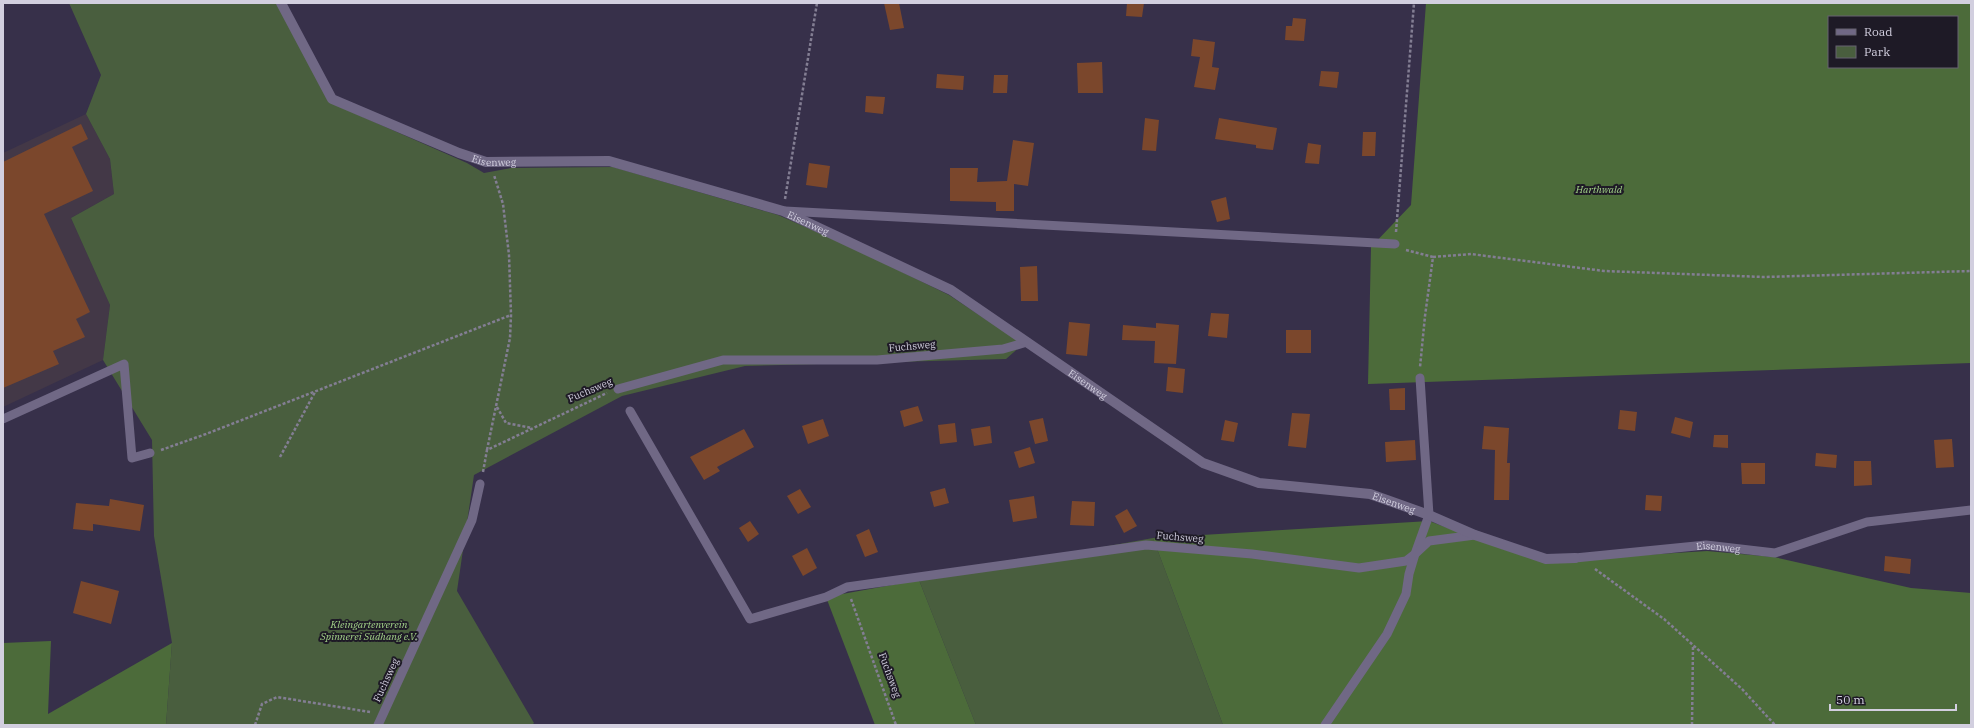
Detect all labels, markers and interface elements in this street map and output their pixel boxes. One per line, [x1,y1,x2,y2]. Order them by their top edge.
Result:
legend [1828,16,1958,68]
text: Road [1864,24,1893,39]
text: Park [1864,44,1890,59]
street label: Eisenweg [470,151,517,169]
park label: Harthwald [1575,183,1623,196]
street label: Eisenweg [785,207,832,238]
street label: Fuchsweg [888,337,936,355]
street label: Eisenweg [1066,366,1111,402]
street label: Fuchsweg [566,375,615,405]
street label: Eisenweg [1371,489,1418,516]
street label: Fuchsweg [1156,528,1204,546]
street label: Eisenweg [1695,538,1742,556]
park label: Kleingartenverein Spinnerei Südhang e.V. [319,618,418,643]
street label: Fuchsweg [876,651,904,700]
street label: Fuchsweg [370,655,402,704]
scale bar [1830,686,1956,712]
text: 50 m [1836,692,1865,707]

